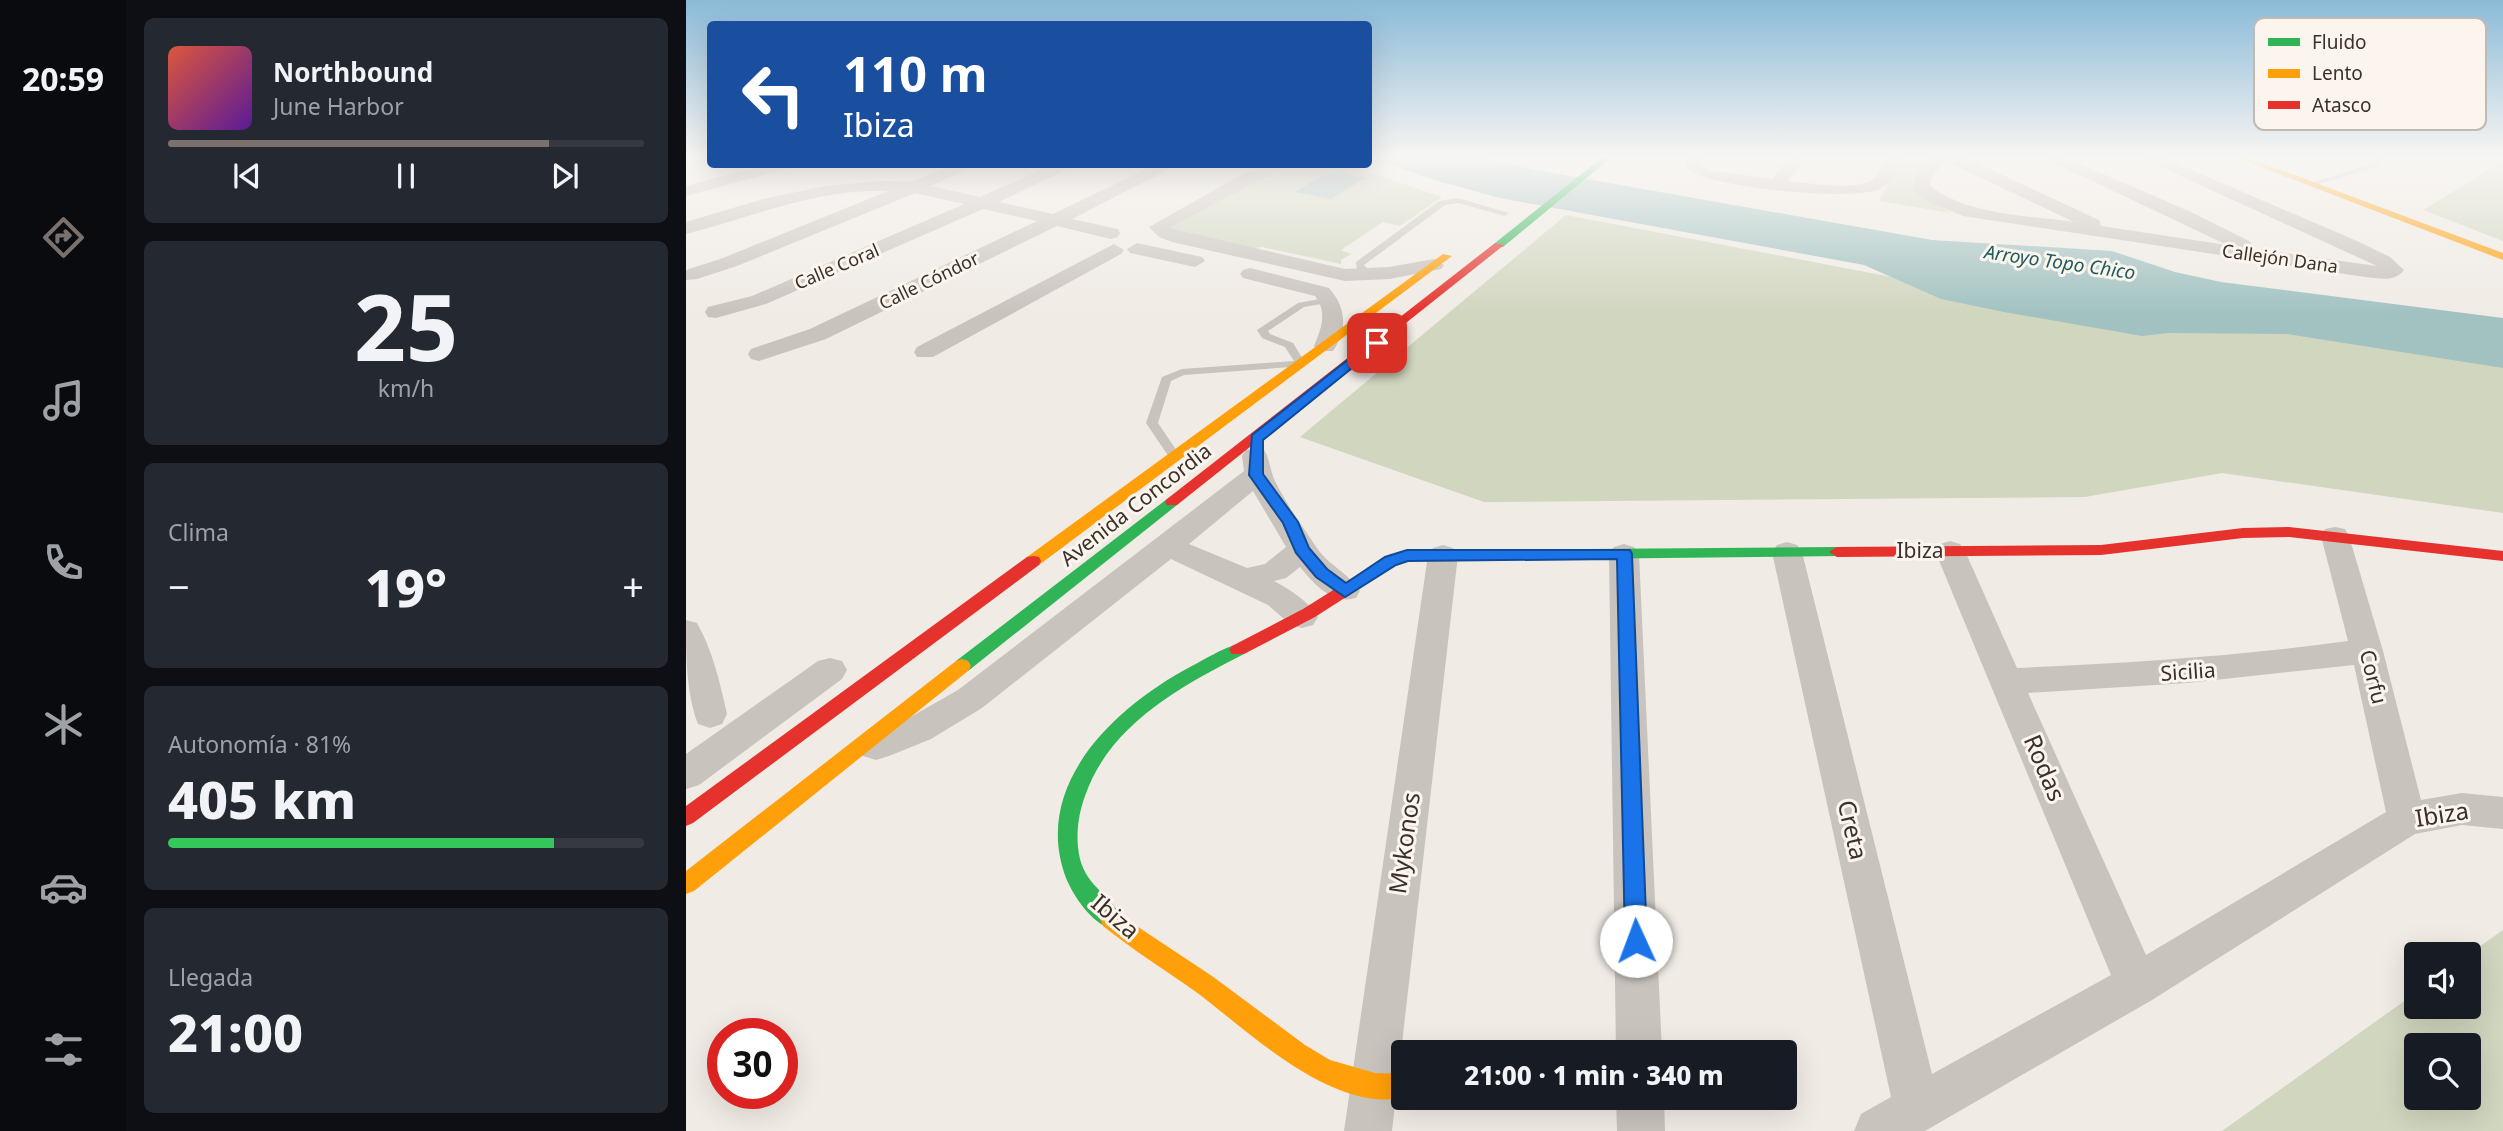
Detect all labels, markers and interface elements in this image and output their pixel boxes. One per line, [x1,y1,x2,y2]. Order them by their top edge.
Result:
legend [2254,18,2486,130]
text: Fluido [2312,29,2367,55]
text: 110 m [843,40,988,106]
icon: left [728,49,819,140]
text: Northbound [273,54,433,90]
text: 20:59 [22,57,104,100]
text: Lento [2312,60,2363,86]
text: June Harbor [273,90,404,122]
text: Atasco [2312,92,2371,118]
text: Ibiza [843,103,915,146]
icon: previous [228,157,266,195]
icon: pause [387,157,425,195]
icon: next [546,157,584,195]
icon: directions [39,213,88,262]
street label: Calle Coral [791,238,883,295]
water label: Arroyo Topo Chico [1981,238,2137,285]
street label: Callejón Dana [2221,238,2340,278]
street label: Calle Cóndor [875,245,983,315]
text: 25 [354,264,458,388]
pin [1347,313,1407,373]
icon: arrive [1358,324,1396,362]
text: km/h [378,372,434,404]
icon: music [39,376,88,425]
street label: Avenida Concordia [1054,436,1217,572]
text: Clima [168,516,229,548]
street label: Ibiza [1896,536,1944,564]
icon: phone [39,538,88,587]
text: 19° [365,551,447,622]
text: − [168,560,190,612]
text: + [622,560,644,612]
street label: Corfu [2354,647,2394,707]
street label: Sicilia [2159,655,2216,687]
icon: climate [39,700,88,749]
text: Autonomía · 81% [168,728,351,760]
street label: Rodas [2017,729,2074,806]
text: 405 km [168,763,356,834]
street label: Mykonos [1380,790,1427,896]
street label: Ibiza [2413,793,2471,834]
street label: Creta [1831,797,1876,863]
icon: car [39,863,88,912]
street label: Ibiza [1085,886,1147,946]
position arrow [1599,904,1673,978]
map controls [2404,942,2481,1110]
button: sound [2404,942,2481,1019]
text: Llegada [168,961,253,993]
text: 21:00 [168,996,303,1067]
speed limit sign: 30 [707,1018,798,1109]
icon: filters [39,1025,88,1074]
button: search [2404,1033,2481,1110]
text: 21:00 · 1 min · 340 m [1464,1057,1724,1093]

